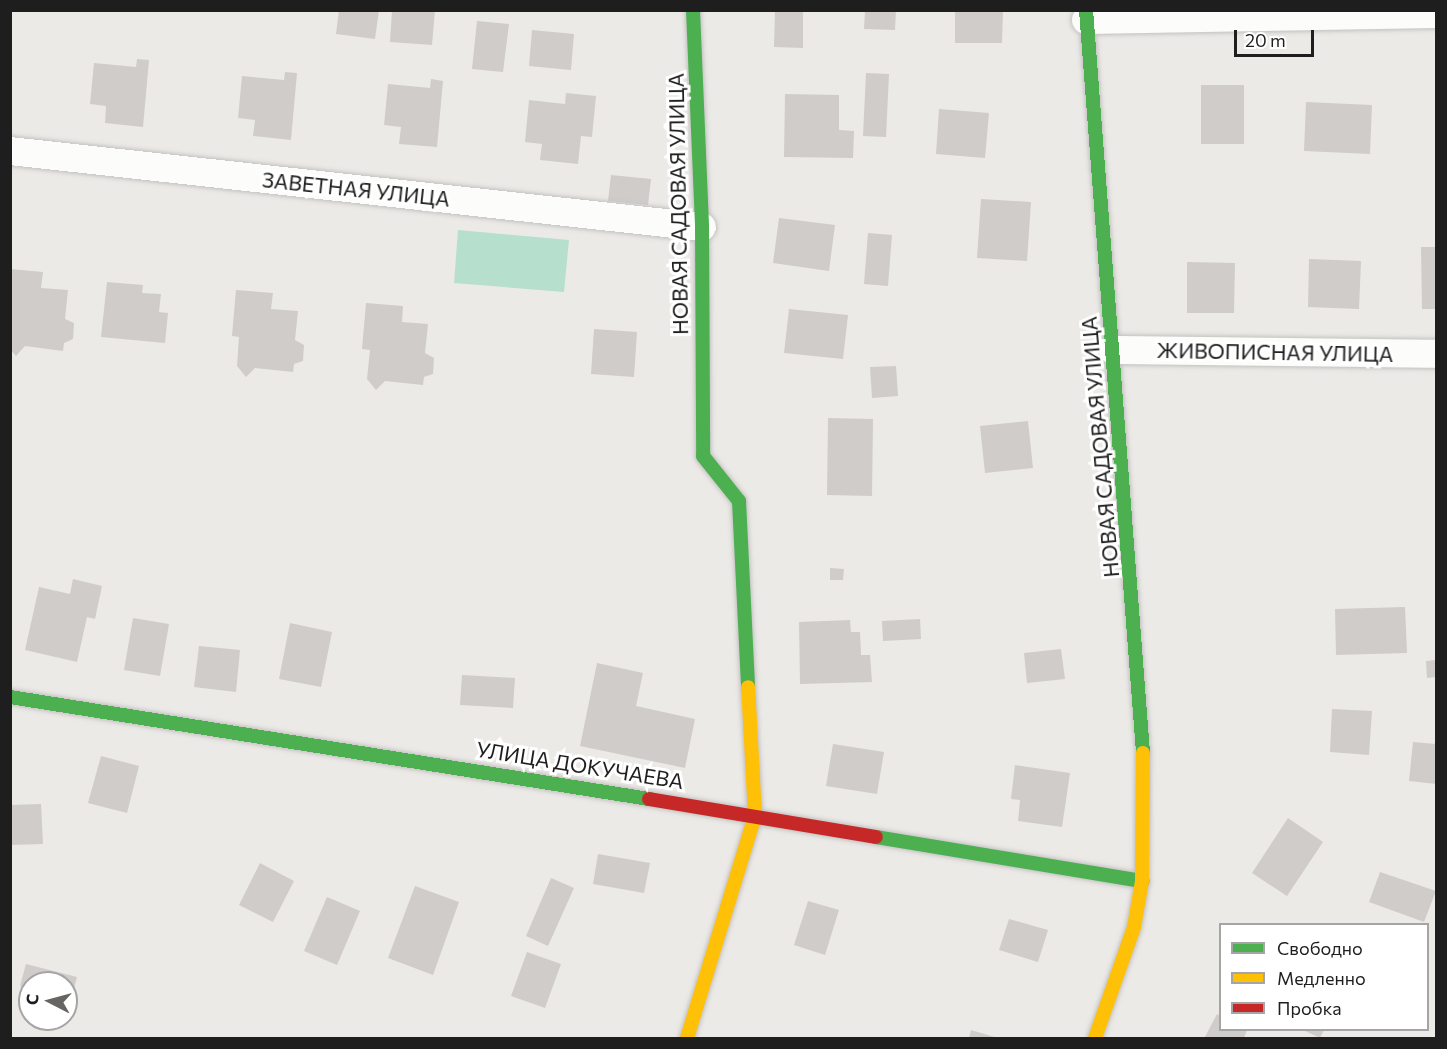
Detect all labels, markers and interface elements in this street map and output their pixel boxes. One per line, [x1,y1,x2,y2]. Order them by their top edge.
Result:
scale bar [1237,18,1316,56]
text: 20 m [1245,29,1286,51]
street label: НОВАЯ САДОВАЯ УЛИЦА [663,73,693,335]
street label: ЗАВЕТНАЯ УЛИЦА [261,167,451,211]
street label: НОВАЯ САДОВАЯ УЛИЦА [1076,315,1124,579]
street label: ЖИВОПИСНАЯ УЛИЦА [1156,337,1394,367]
street label: УЛИЦА ДОКУЧАЕВА [475,736,685,794]
legend [1219,923,1429,1031]
text: Свободно [1277,937,1363,959]
text: Медленно [1277,967,1366,989]
north arrow [18,971,78,1031]
text: С [22,993,42,1006]
text: Пробка [1277,997,1342,1019]

